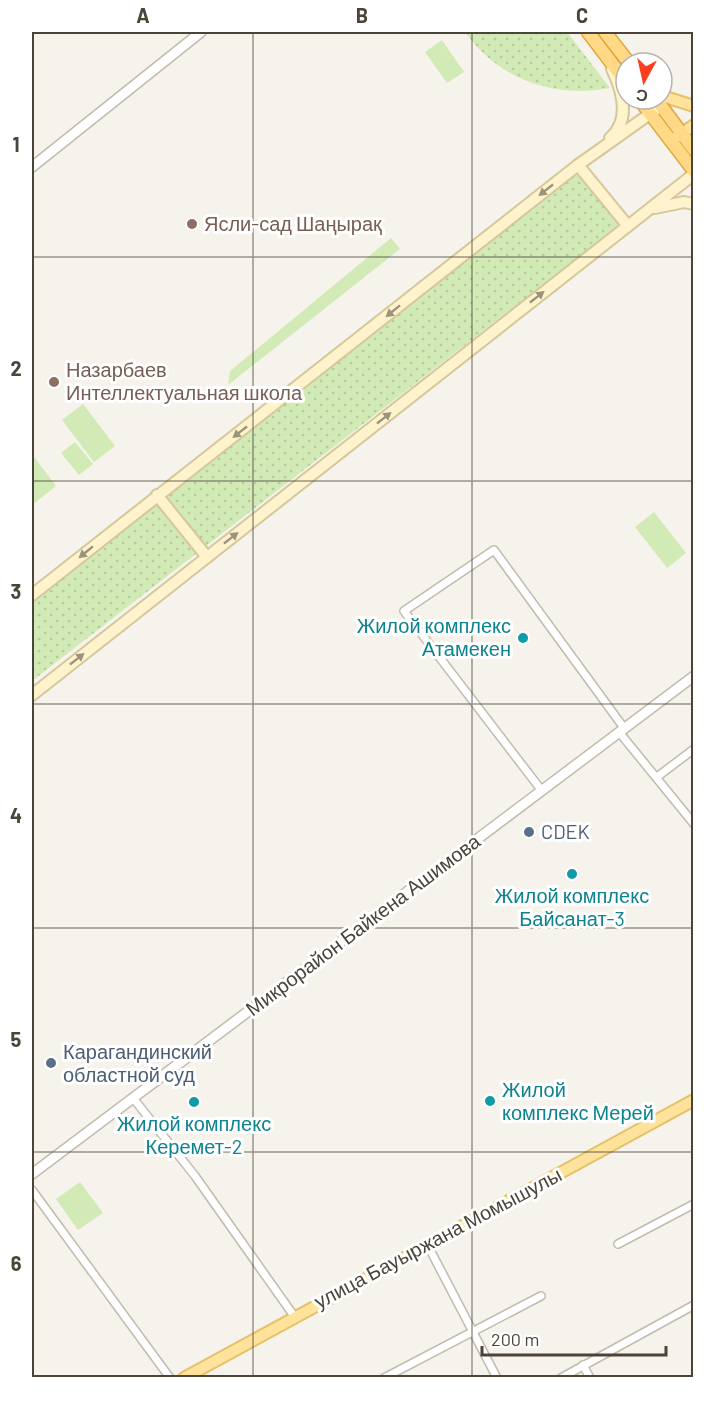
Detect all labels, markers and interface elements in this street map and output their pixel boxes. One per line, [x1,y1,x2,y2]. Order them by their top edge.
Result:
text: A [136,3,150,27]
text: B [356,3,368,27]
text: C [576,3,588,27]
north arrow [614,51,674,111]
text: С [634,86,649,107]
text: 1 [12,132,20,156]
one-way arrow [538,184,554,197]
place label: Ясли-сад Шаңырақ [204,211,382,235]
marker: Ясли-сад Шаңырақ [185,217,199,231]
one-way arrow [530,292,545,304]
one-way arrow [385,304,401,317]
text: 2 [10,356,22,380]
place label: Назарбаев Интеллектуальная школа [66,357,303,404]
marker: Назарбаев Интеллектуальная школа [47,375,61,389]
one-way arrow [376,411,392,424]
one-way arrow [233,426,249,438]
one-way arrow [223,532,239,545]
one-way arrow [78,545,94,558]
text: 3 [11,579,21,603]
place label: Жилой комплекс Атамекен [357,613,511,660]
marker: Жилой комплекс Атамекен [516,631,530,645]
one-way arrow [70,653,85,665]
text: 4 [10,803,22,827]
place label: CDEK [541,819,590,843]
marker: CDEK [522,825,536,839]
street label: Микрорайон Байкена Ашимова [241,828,485,1020]
marker: Жилой комплекс Байсанат-3 [565,867,579,881]
place label: Жилой комплекс Байсанат-3 [495,883,649,930]
text: 5 [11,1027,22,1051]
place label: Карагандинский областной суд [63,1039,212,1086]
marker: Карагандинский областной суд [44,1056,58,1070]
place label: Жилой комплекс Мерей [502,1077,654,1124]
marker: Жилой комплекс Мерей [483,1094,497,1108]
marker: Жилой комплекс Керемет-2 [187,1095,201,1109]
place label: Жилой комплекс Керемет-2 [117,1111,271,1158]
street label: улица Бауыржана Момышулы [310,1162,565,1313]
text: 6 [11,1251,22,1275]
scale bar [482,1319,666,1357]
text: 200 m [491,1328,539,1350]

